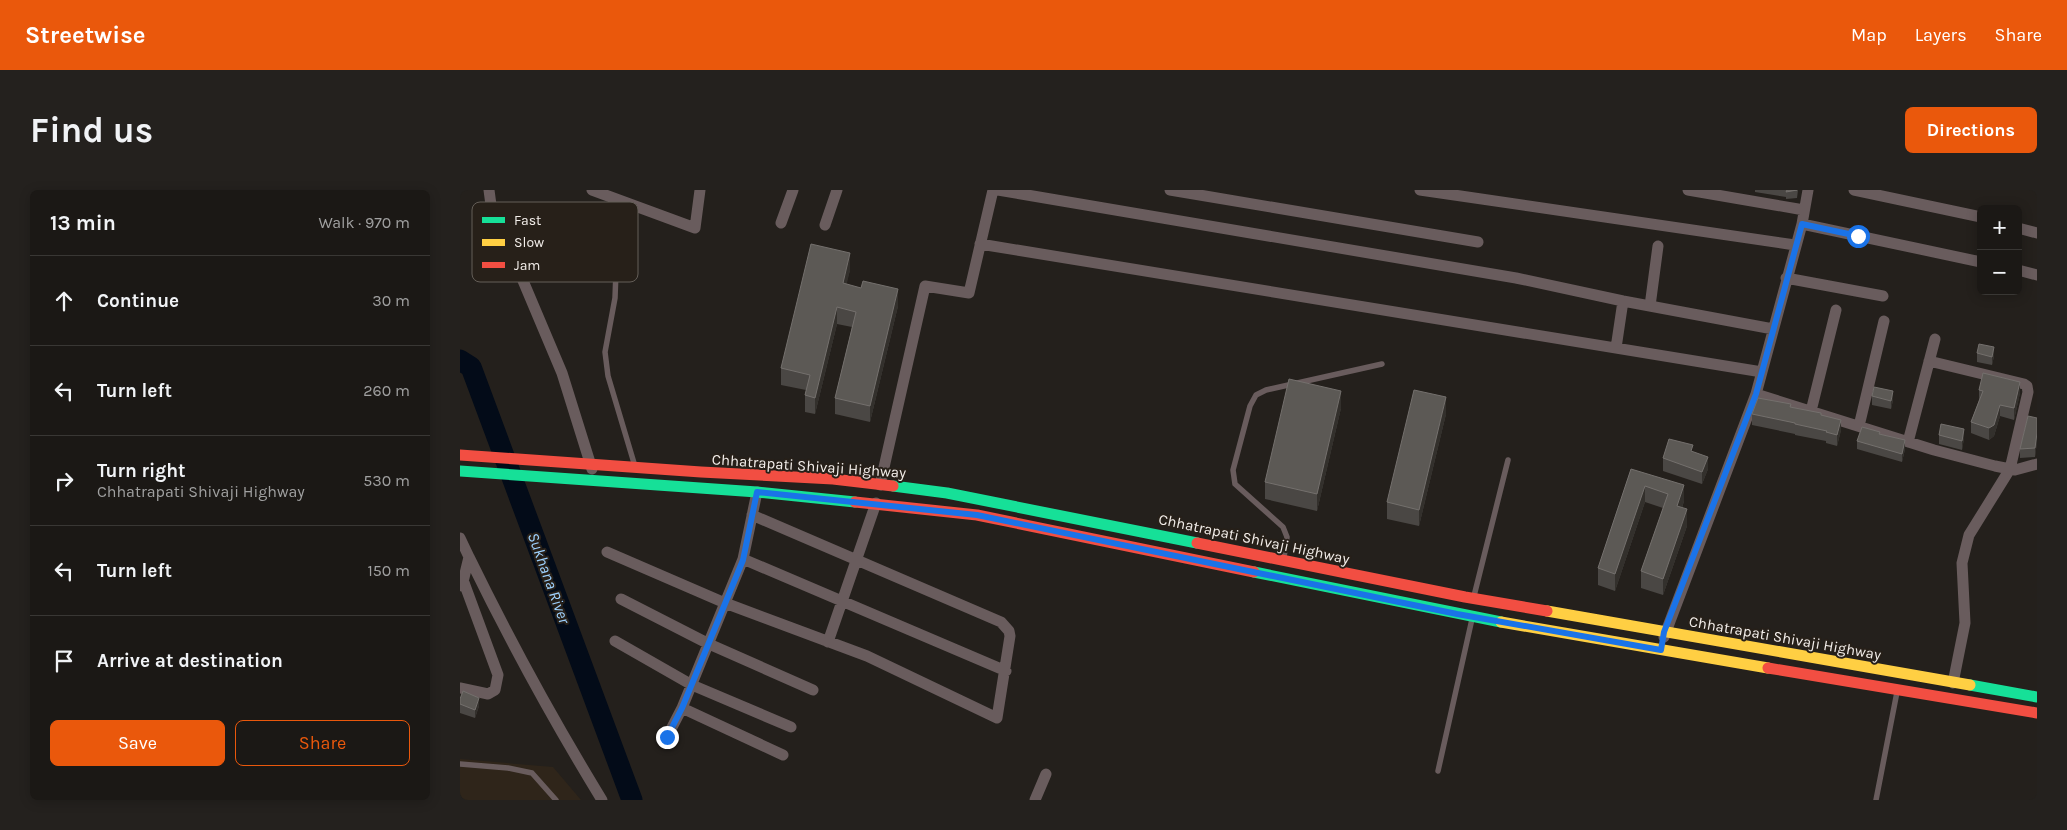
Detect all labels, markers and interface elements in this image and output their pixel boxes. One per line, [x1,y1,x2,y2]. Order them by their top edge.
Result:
text: Streetwise [25,21,146,49]
text: Map [1851,24,1887,46]
text: Layers [1915,24,1967,46]
text: Share [1995,24,2042,46]
button: Directions [1905,107,2037,153]
text: Find us [30,110,153,151]
legend [472,202,638,282]
map controls [1977,205,2022,295]
button: + [1977,205,2022,250]
text: 13 min [50,211,116,235]
text: Fast [514,212,541,229]
text: Walk · 970 m [318,213,410,232]
route start [1847,225,1870,248]
text: Slow [514,234,544,251]
button: − [1977,250,2022,295]
text: Jam [514,257,540,274]
icon: ahead [50,287,78,315]
text: Continue [97,290,179,312]
text: 30 m [372,291,410,310]
icon: left [50,377,78,405]
text: Turn left [97,380,172,402]
text: 260 m [363,381,410,400]
street label: Chhatrapati Shivaji Highway [711,450,907,482]
text: Turn right [97,460,186,482]
icon: right [50,467,78,495]
text: 530 m [363,471,410,490]
text: Chhatrapati Shivaji Highway [97,482,305,501]
street label: Chhatrapati Shivaji Highway [1157,510,1351,568]
water label: Sukhana River [524,530,574,627]
icon: left [50,557,78,585]
text: Turn left [97,560,172,582]
text: 150 m [367,561,410,580]
street label: Chhatrapati Shivaji Highway [1688,612,1883,664]
icon: arrive [50,647,78,675]
text: Arrive at destination [97,650,283,672]
button: Save [50,720,225,766]
button: Share [235,720,410,766]
route end [656,726,679,749]

